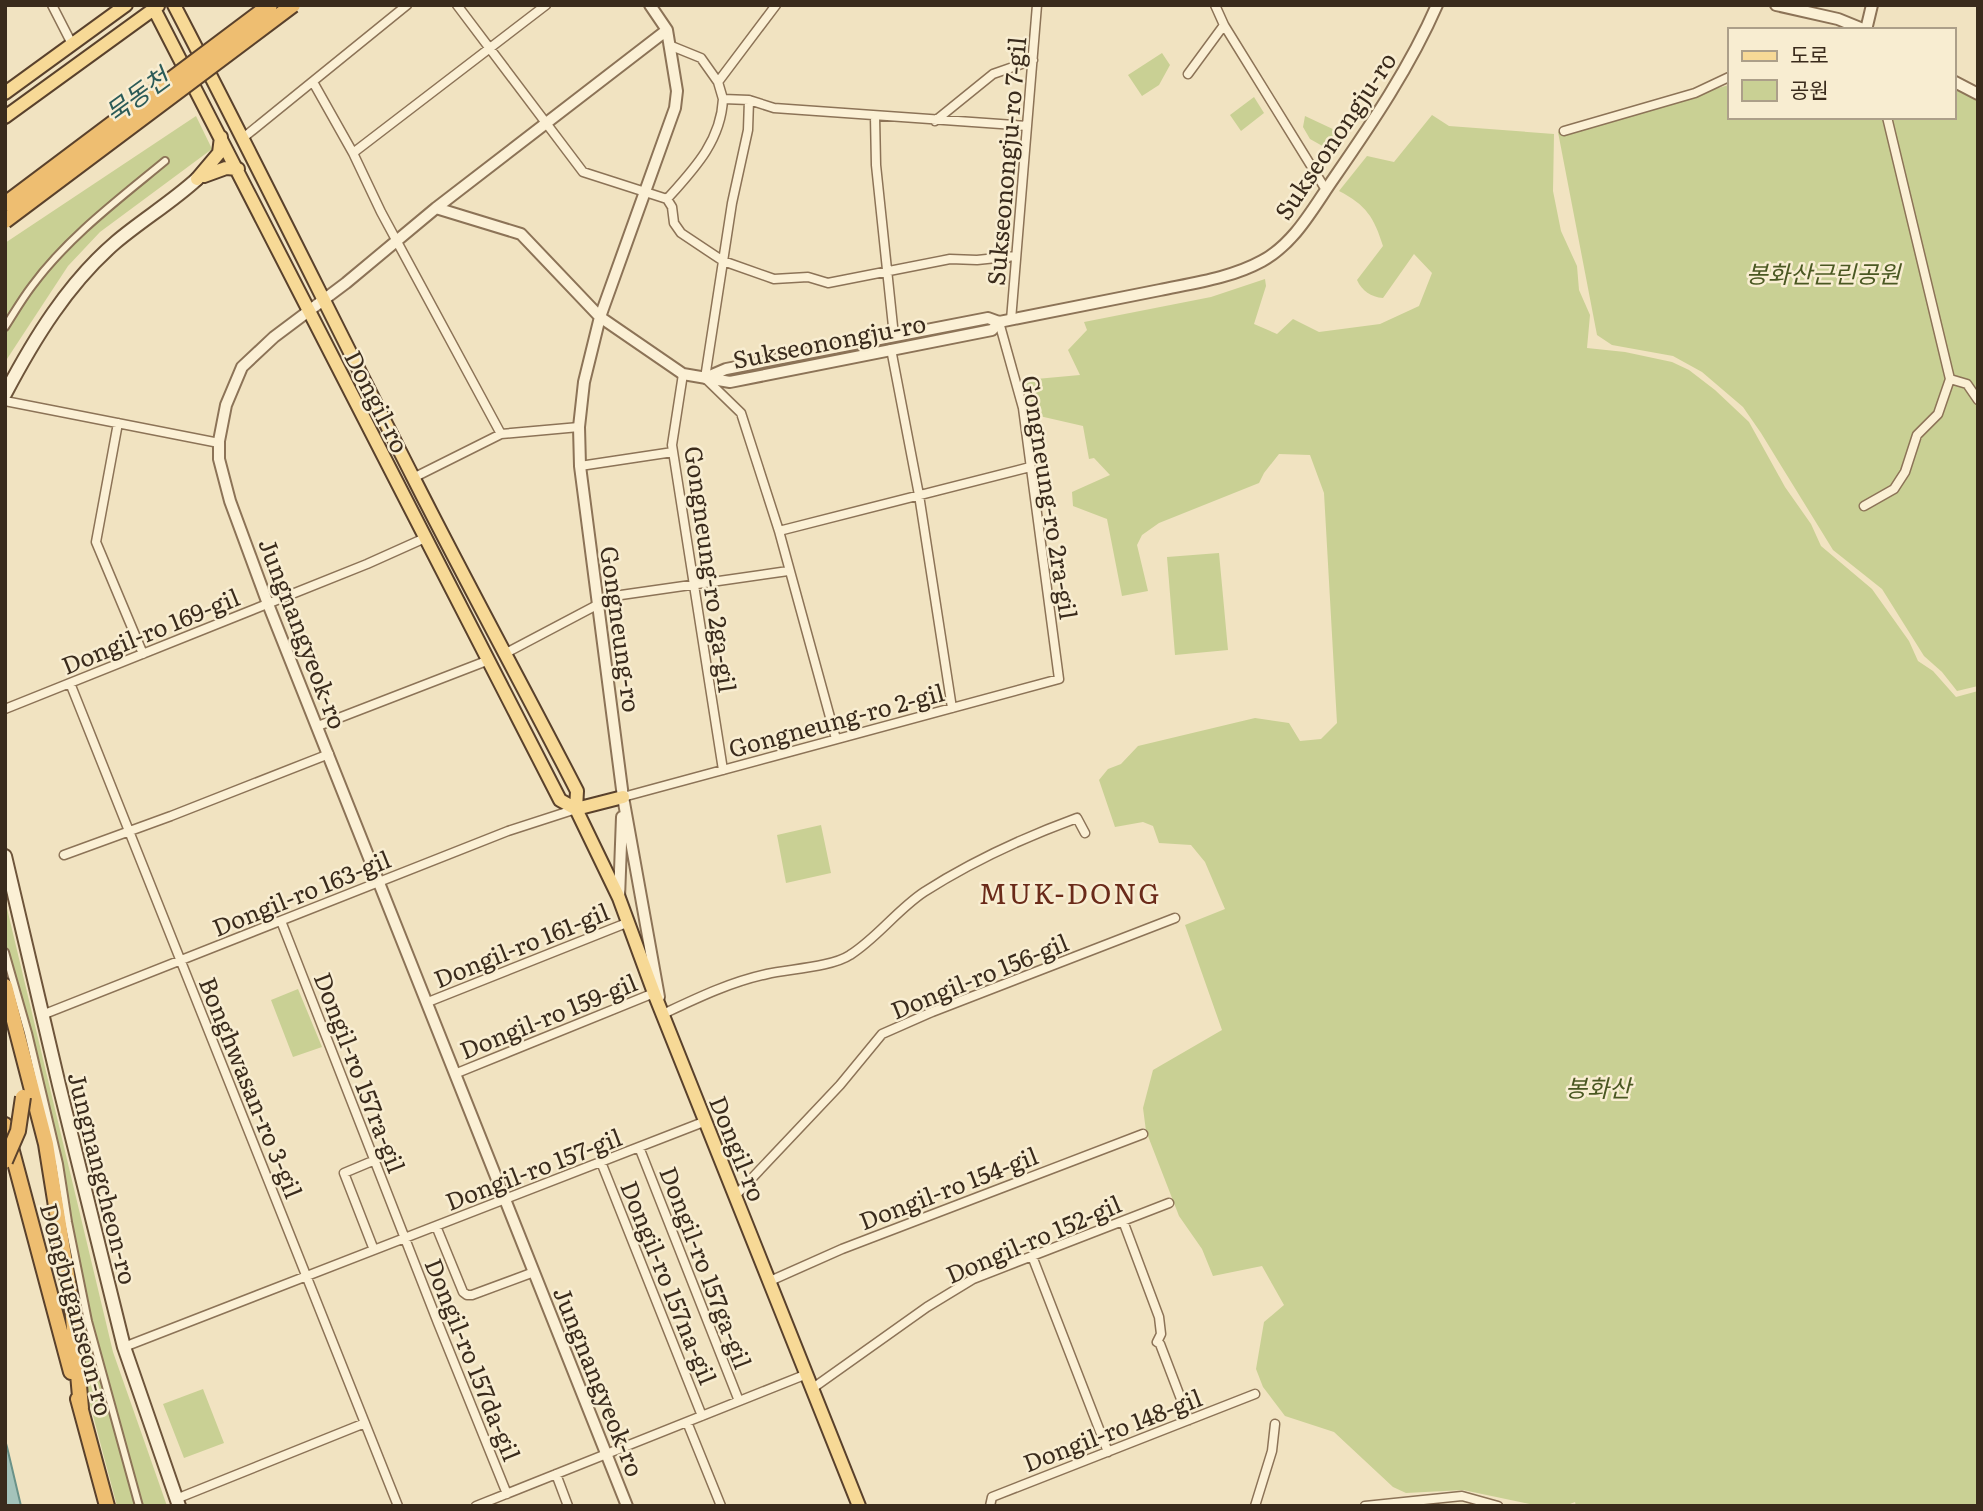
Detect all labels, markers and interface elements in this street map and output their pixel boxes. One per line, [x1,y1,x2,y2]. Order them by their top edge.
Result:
legend [1728,28,1955,119]
street label: Sukseonongju-ro 7-gil [977,35,1033,287]
text: 도로 [1790,38,1829,69]
street label: Sukseonongju-ro [1265,44,1403,226]
water label: 묵동천 [96,55,179,131]
text: 공원 [1790,73,1829,104]
park label: 봉화산근린공원 [1746,255,1902,290]
street label: Sukseonongju-ro [729,304,929,376]
street label: Dongil-ro [337,344,419,458]
street label: Gongneung-ro 2ra-gil [1014,372,1088,622]
street label: Gongneung-ro 2ga-gil [677,444,747,694]
street label: Jungnangyeok-ro [251,532,357,734]
street label: Gongneung-ro [593,544,651,714]
street label: Dongil-ro 169-gil [56,578,244,682]
street label: Gongneung-ro 2-gil [724,673,948,765]
street label: Dongil-ro 163-gil [207,840,395,944]
district label: MUK-DONG [979,871,1161,913]
street label: Dongil-ro 161-gil [428,893,614,995]
street label: Dongil-ro 156-gil [885,923,1073,1027]
street label: Dongil-ro 159-gil [454,963,642,1067]
street label: Dongil-ro 157ra-gil [307,967,415,1177]
street label: Bonghwasan-ro 3-gil [192,971,312,1203]
street label: Jungnangcheon-ro [61,1068,147,1288]
park label: 봉화산 [1565,1069,1634,1104]
street label: Dongil-ro [702,1090,776,1206]
street label: Dongil-ro 157-gil [440,1118,626,1218]
street label: Dongil-ro 154-gil [853,1137,1043,1237]
street label: Dongil-ro 157ga-gil [652,1161,762,1373]
street label: Dongil-ro 157na-gil [613,1175,727,1389]
street label: Dongil-ro 152-gil [940,1185,1126,1291]
street label: Dongbuganseon-ro [33,1199,123,1419]
street label: Dongil-ro 157da-gil [417,1253,531,1465]
street label: Jungnangyeok-ro [546,1281,654,1481]
street label: Dongil-ro 148-gil [1017,1379,1207,1479]

